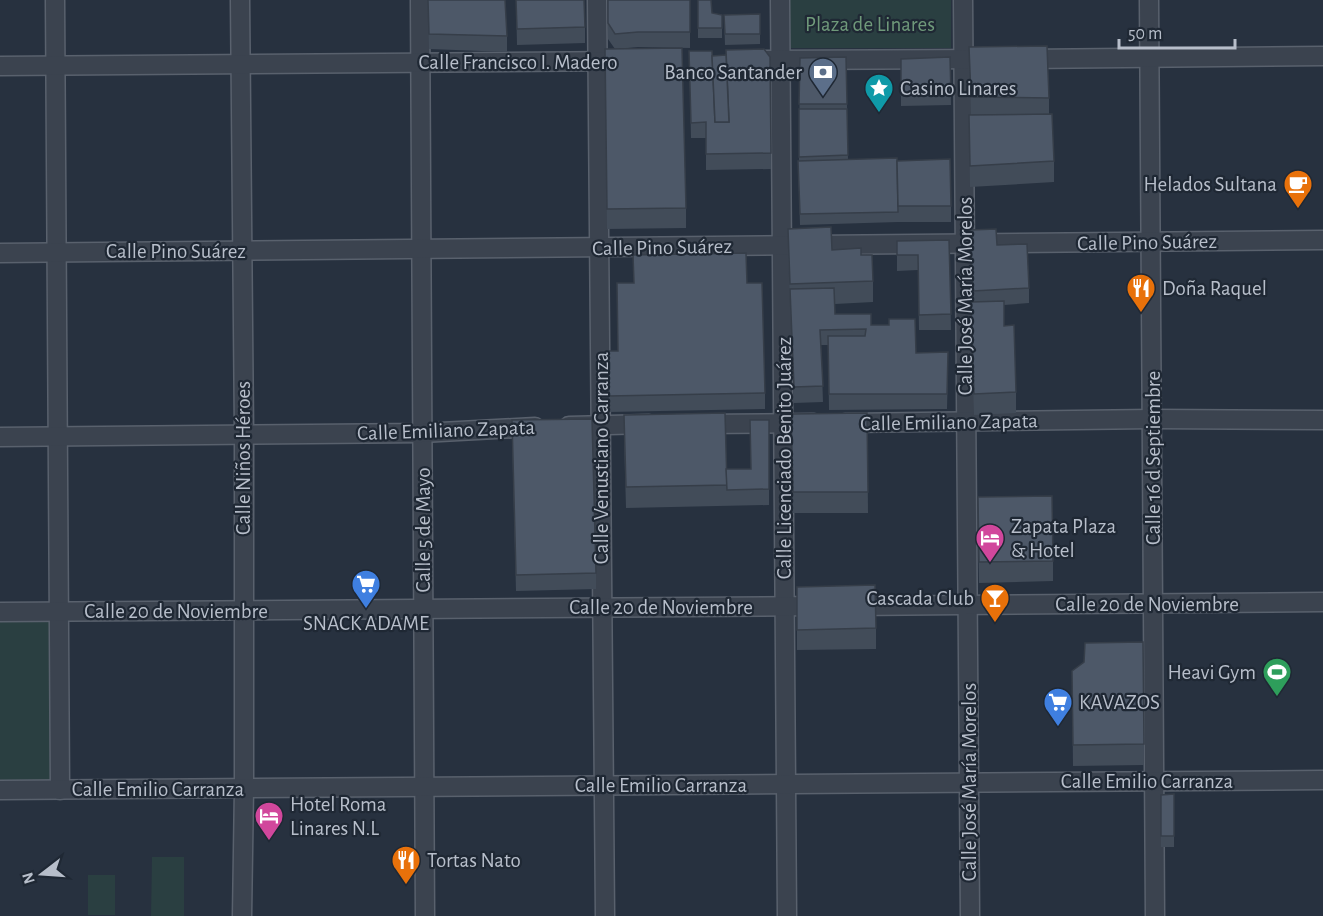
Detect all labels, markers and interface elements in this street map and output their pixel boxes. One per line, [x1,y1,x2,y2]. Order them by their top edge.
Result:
scale bar [1119,12,1234,50]
park label: Plaza de Linares [805,14,935,35]
text: 50 m [1128,25,1162,43]
street label: Calle Francisco I. Madero [418,52,618,73]
bank icon: Banco Santander [807,56,839,98]
place label: Banco Santander [664,62,802,83]
place icon: Casino Linares [863,72,895,114]
place label: Casino Linares [900,78,1016,99]
cafe icon: Helados Sultana [1282,168,1314,210]
place label: Helados Sultana [1144,174,1277,195]
street label: Calle José María Morelos [955,197,976,395]
street label: Calle Pino Suárez [1077,231,1217,254]
street label: Calle Pino Suárez [592,236,732,259]
street label: Calle Pino Suárez [106,241,246,262]
restaurant icon: Doña Raquel [1125,272,1157,314]
place label: Doña Raquel [1162,278,1267,299]
street label: Calle Licenciado Benito Juárez [774,337,795,579]
street label: Calle Venustiano Carranza [591,352,612,564]
street label: Calle 16 d Septiembre [1143,371,1164,545]
street label: Calle Niños Héroes [233,381,254,535]
street label: Calle Emiliano Zapata [860,410,1038,435]
street label: Calle Emiliano Zapata [357,417,536,444]
street label: Calle 5 de Mayo [413,467,434,593]
place label: Zapata Plaza & Hotel [1011,516,1117,561]
hotel icon: Zapata Plaza & Hotel [974,522,1006,564]
supermarket icon: SNACK ADAME [350,568,382,610]
bar icon: Cascada Club [979,582,1011,624]
place label: Cascada Club [866,588,974,609]
street label: Calle 20 de Noviembre [1055,594,1239,615]
street label: Calle 20 de Noviembre [569,597,753,618]
street label: Calle 20 de Noviembre [84,601,268,622]
place label: SNACK ADAME [303,613,429,634]
sports icon: Heavi Gym [1261,656,1293,698]
place label: Heavi Gym [1168,662,1256,683]
street label: Calle José María Morelos [959,683,980,881]
supermarket icon: KAVAZOS [1042,686,1074,728]
place label: KAVAZOS [1079,692,1160,713]
street label: Calle Emilio Carranza [1061,771,1234,792]
street label: Calle Emilio Carranza [575,775,748,796]
street label: Calle Emilio Carranza [72,779,245,800]
place label: Hotel Roma Linares N.L [290,794,387,839]
hotel icon: Hotel Roma Linares N.L [253,800,285,842]
north arrow [12,844,72,904]
restaurant icon: Tortas Nato [390,844,422,886]
place label: Tortas Nato [427,850,521,871]
text: N [19,870,38,886]

